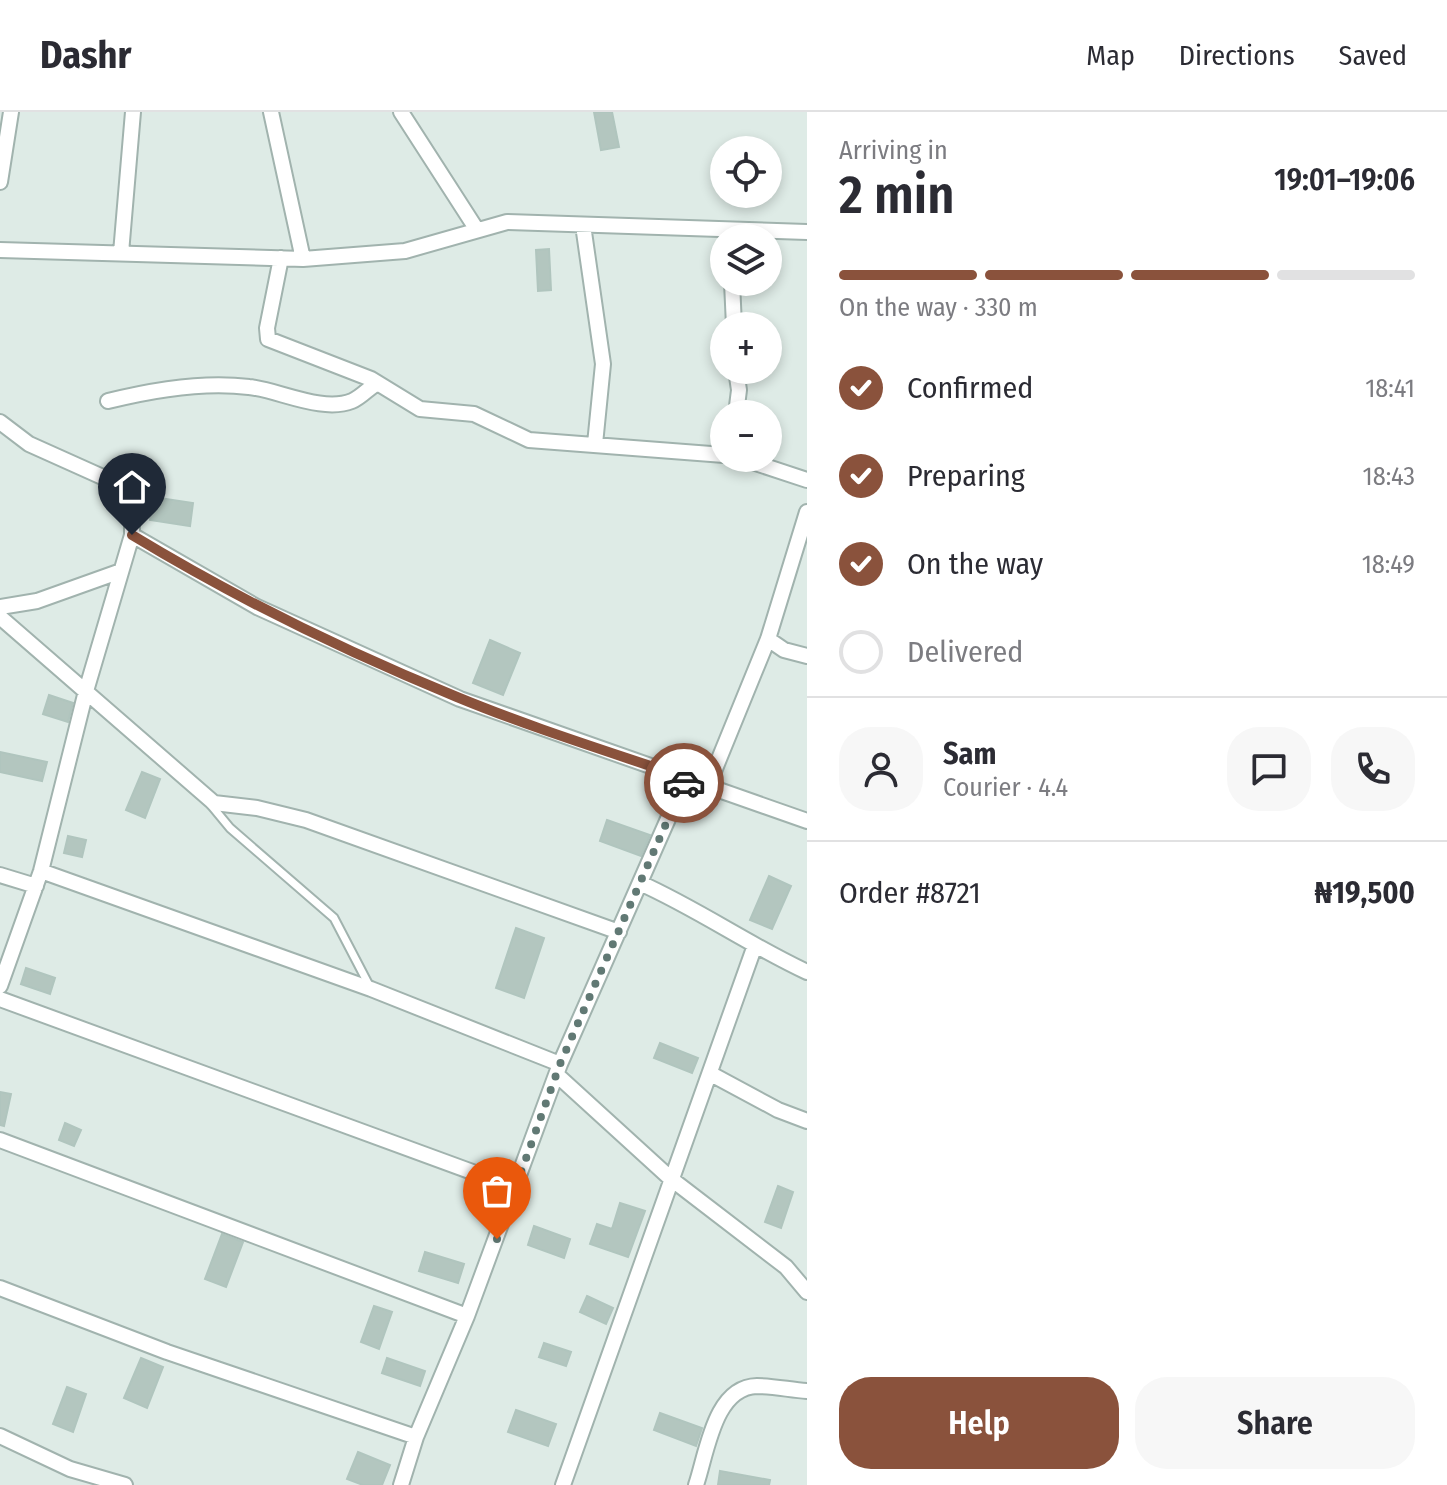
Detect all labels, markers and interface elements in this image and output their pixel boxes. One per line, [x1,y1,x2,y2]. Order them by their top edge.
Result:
text: Dashr [40,32,131,78]
text: Map [1086,39,1135,72]
text: Directions [1179,39,1295,72]
text: Saved [1339,39,1407,72]
text: Arriving in [839,135,948,166]
map controls [710,136,782,472]
button: locate [710,136,782,208]
text: 19:01–19:06 [1274,162,1415,198]
text: 2 min [839,164,955,227]
button: layers [710,224,782,296]
text: On the way · 330 m [839,292,1038,323]
button: + [710,312,782,384]
icon: check [839,366,883,410]
text: Confirmed [907,370,1033,406]
text: 18:41 [1365,373,1415,404]
button: − [710,400,782,472]
pin [98,453,166,535]
icon: check [839,454,883,498]
text: Preparing [907,458,1025,494]
text: 18:43 [1363,461,1415,492]
icon: home [110,465,154,509]
icon: check [839,542,883,586]
text: On the way [907,546,1043,582]
text: 18:49 [1362,549,1415,580]
text: Delivered [907,634,1023,670]
button: person [839,727,923,811]
button: chat [1227,727,1311,811]
button: phone [1331,727,1415,811]
text: Sam [943,736,996,772]
courier [644,743,724,823]
icon: car [662,761,706,805]
text: Courier · 4.4 [943,772,1068,803]
text: Order #8721 [839,875,981,911]
text: ₦19,500 [1315,875,1415,911]
pin [463,1157,531,1239]
icon: bag [475,1169,519,1213]
button: Help [839,1377,1119,1469]
button: Share [1135,1377,1415,1469]

